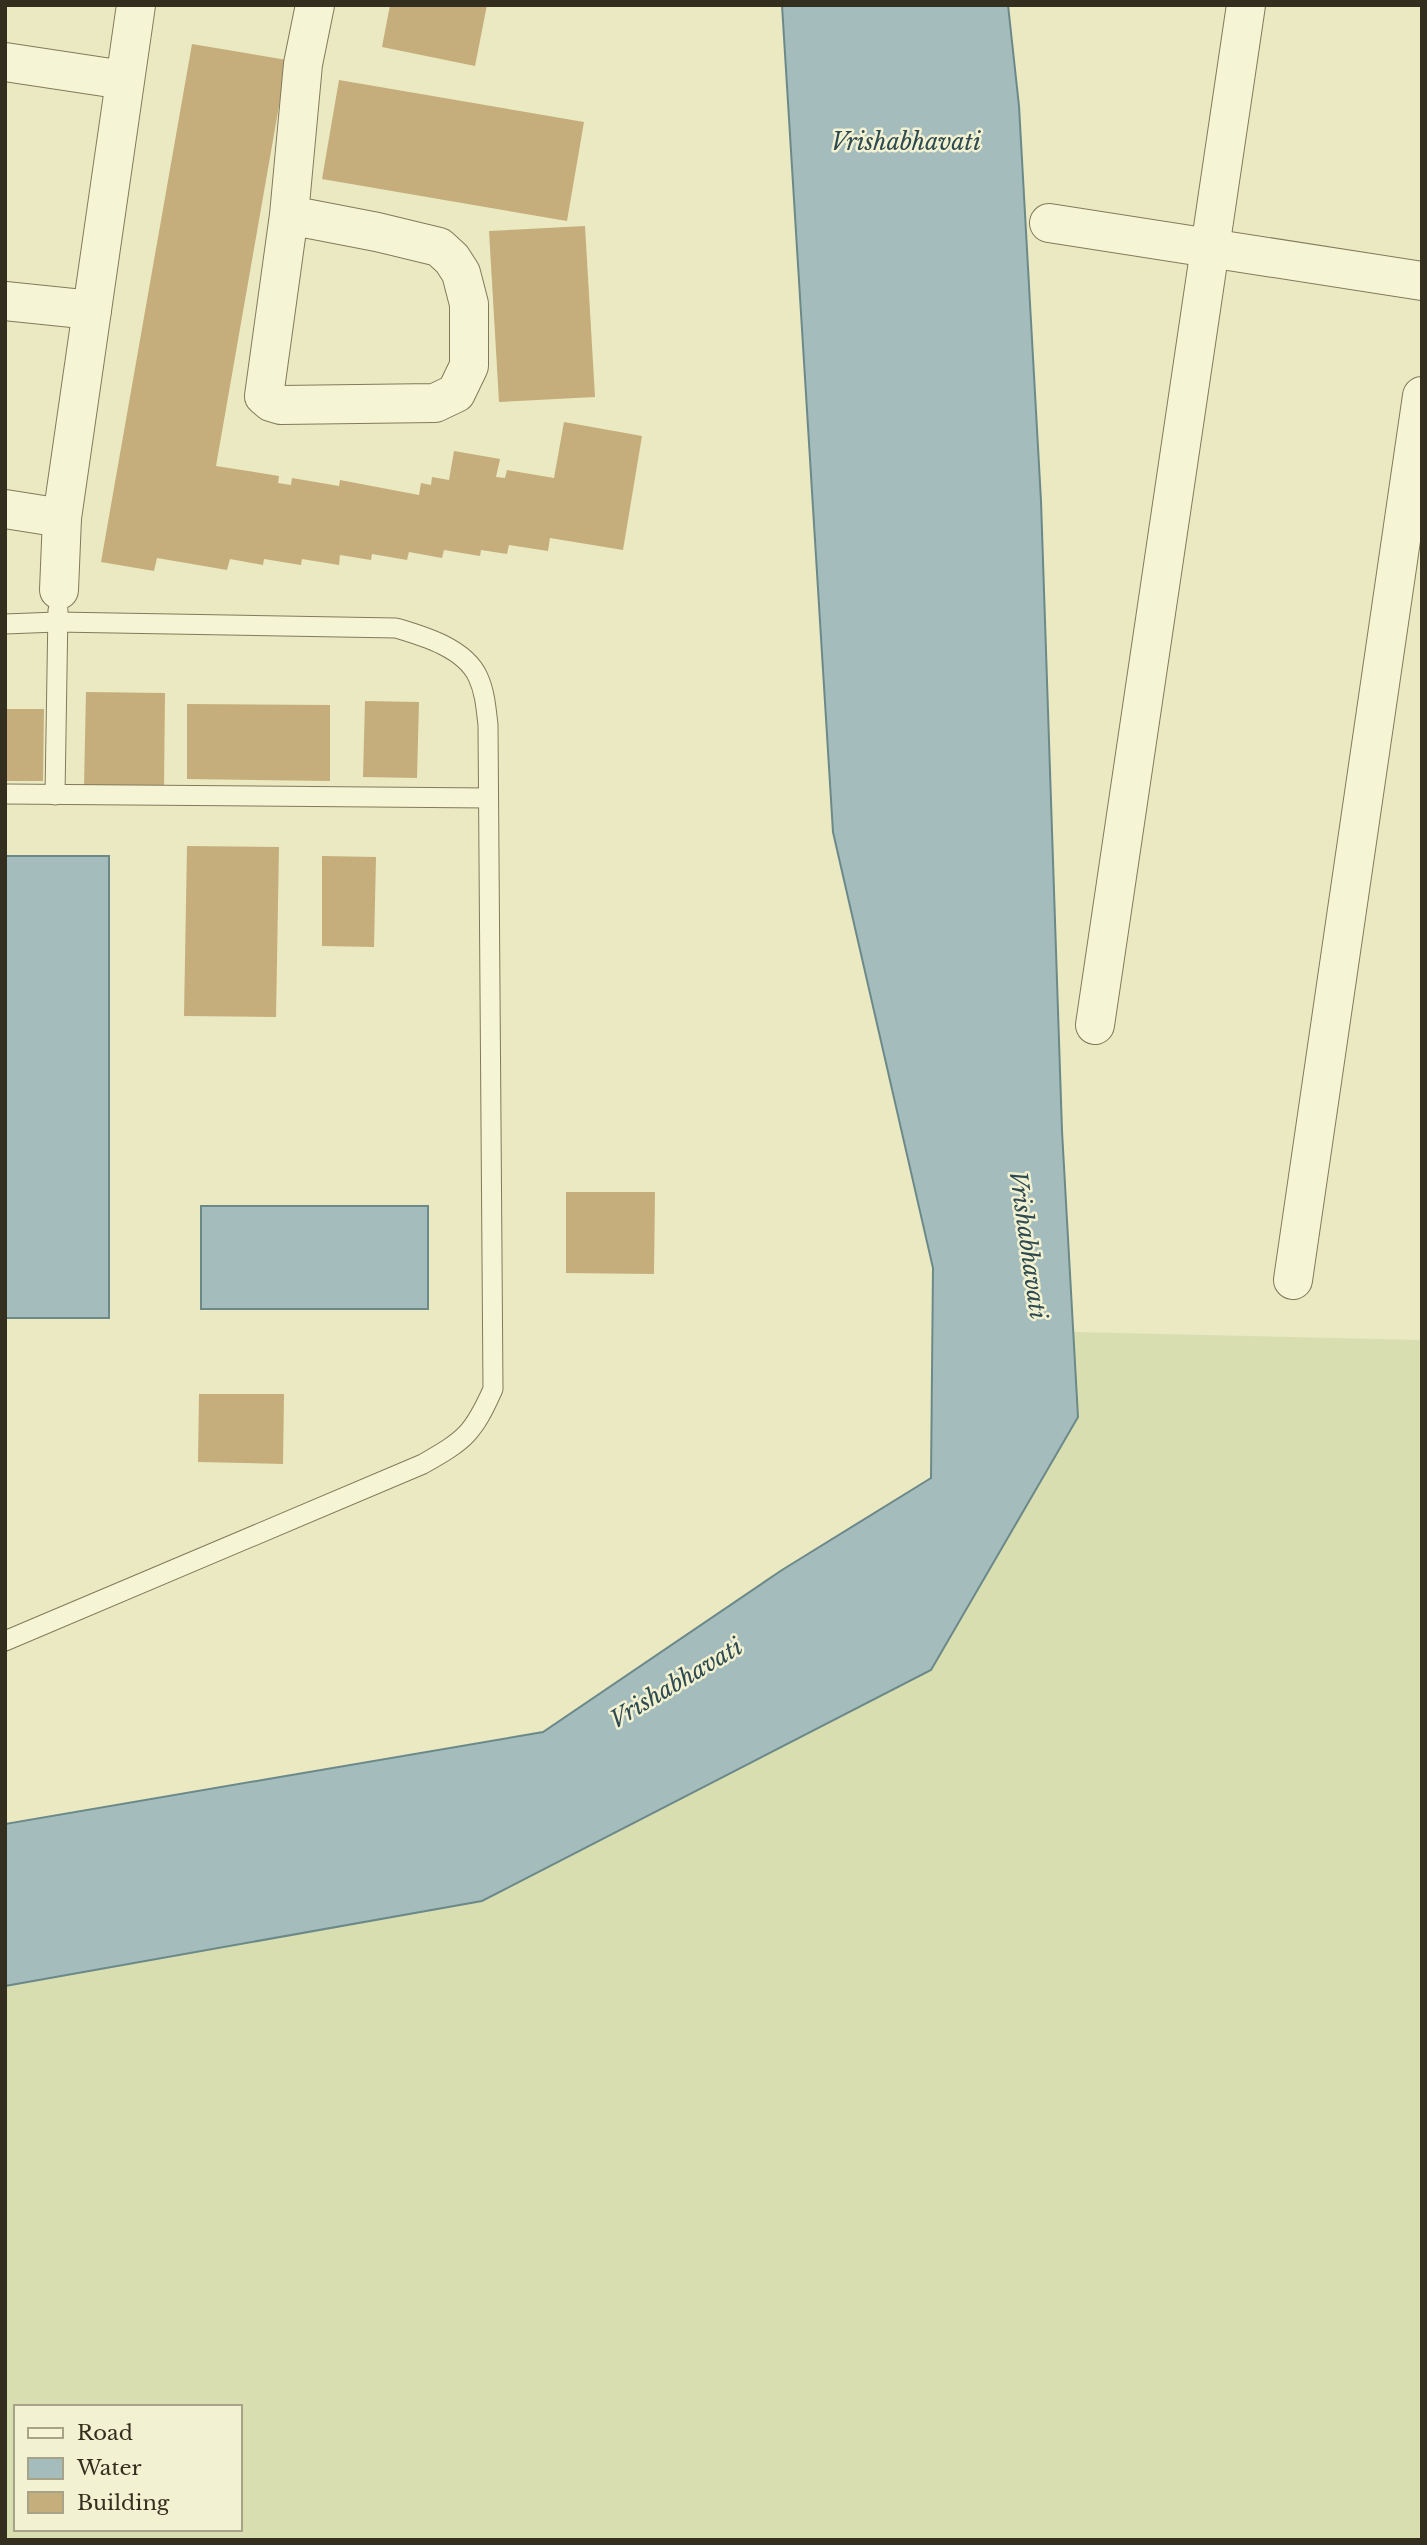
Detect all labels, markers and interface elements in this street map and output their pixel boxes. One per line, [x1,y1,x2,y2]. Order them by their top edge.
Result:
water label: Vrishabhavati [831,128,981,156]
water label: Vrishabhavati [1004,1169,1052,1321]
water label: Vrishabhavati [605,1632,747,1734]
legend [14,2405,242,2531]
text: Road [77,2420,133,2446]
text: Water [76,2455,141,2481]
text: Building [77,2490,170,2516]

